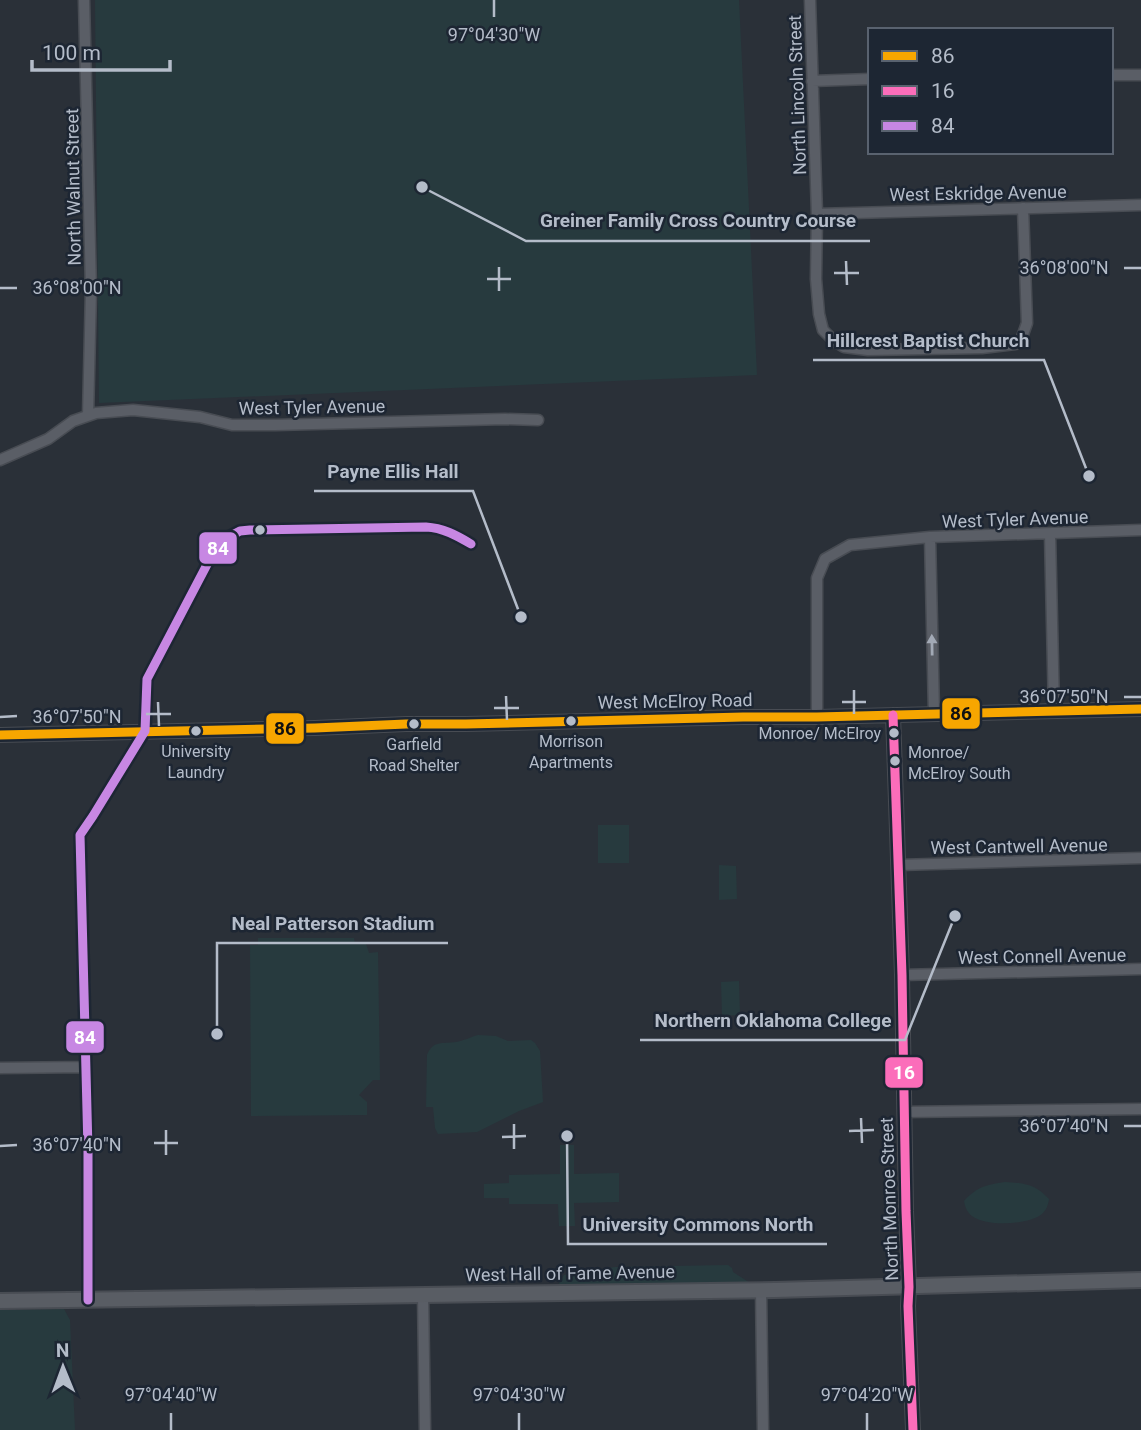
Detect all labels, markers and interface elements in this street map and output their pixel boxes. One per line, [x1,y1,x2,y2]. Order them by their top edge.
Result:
street label: North Lincoln Street [784,15,810,175]
text: 97°04'30"W [448,24,540,45]
scale bar [32,28,170,72]
legend [868,28,1113,154]
text: 100 m [42,41,101,65]
text: 86 [931,44,955,68]
text: 16 [931,79,955,103]
street label: North Walnut Street [61,108,85,266]
text: 84 [931,114,955,138]
street label: West Eskridge Avenue [889,181,1067,205]
callout: Greiner Family Cross Country Course [526,201,870,241]
text: Greiner Family Cross Country Course [540,209,856,232]
text: 36°08'00"N [1019,257,1109,278]
text: 36°08'00"N [32,277,122,298]
callout: Hillcrest Baptist Church [813,320,1044,360]
text: Hillcrest Baptist Church [827,329,1029,352]
street label: West Tyler Avenue [239,395,385,419]
callout: Payne Ellis Hall [314,451,473,491]
text: Payne Ellis Hall [327,460,459,483]
street label: West Tyler Avenue [941,506,1089,532]
unlabelled marker [253,523,267,537]
line badge: 84 [198,531,238,565]
text: 84 [207,537,229,560]
one-way arrow [927,634,938,656]
text: 36°07'50"N [1019,686,1109,707]
street label: West McElroy Road [597,689,753,713]
line badge: 86 [941,697,981,730]
text: 86 [950,702,972,725]
text: 36°07'50"N [32,706,122,727]
line badge: 86 [265,712,305,745]
marker: Morrison Apartments [564,714,578,728]
text: 86 [274,717,296,740]
marker: Garfield Road Shelter [407,717,421,731]
marker: University Laundry [189,724,203,738]
place label: Monroe/ McElroy [758,724,881,743]
marker: Monroe/ McElroy [887,726,901,740]
place label: Morrison Apartments [529,732,613,772]
place label: Garfield Road Shelter [369,735,460,775]
place label: University Laundry [161,742,231,782]
place label: Monroe/ McElroy South [908,743,1011,783]
marker: Monroe/ McElroy South [888,754,902,768]
street label: West Cantwell Avenue [930,834,1108,858]
callout: Neal Patterson Stadium [217,903,448,943]
text: Neal Patterson Stadium [232,912,434,935]
street label: West Connell Avenue [958,944,1126,968]
callout: Northern Oklahoma College [640,1000,905,1040]
text: Northern Oklahoma College [655,1009,891,1032]
line badge: 84 [65,1020,105,1054]
text: 84 [74,1026,96,1049]
line badge: 16 [884,1056,924,1089]
text: 16 [893,1061,915,1084]
text: 36°07'40"N [1019,1115,1109,1136]
street label: North Monroe Street [876,1117,902,1281]
text: 36°07'40"N [32,1134,122,1155]
callout: University Commons North [568,1204,827,1244]
text: University Commons North [583,1213,813,1236]
street label: West Hall of Fame Avenue [465,1261,675,1285]
north arrow [28,1332,98,1402]
text: N [56,1339,70,1362]
text: 97°04'40"W [125,1384,217,1405]
text: 97°04'30"W [473,1384,565,1405]
text: 97°04'20"W [821,1384,913,1405]

